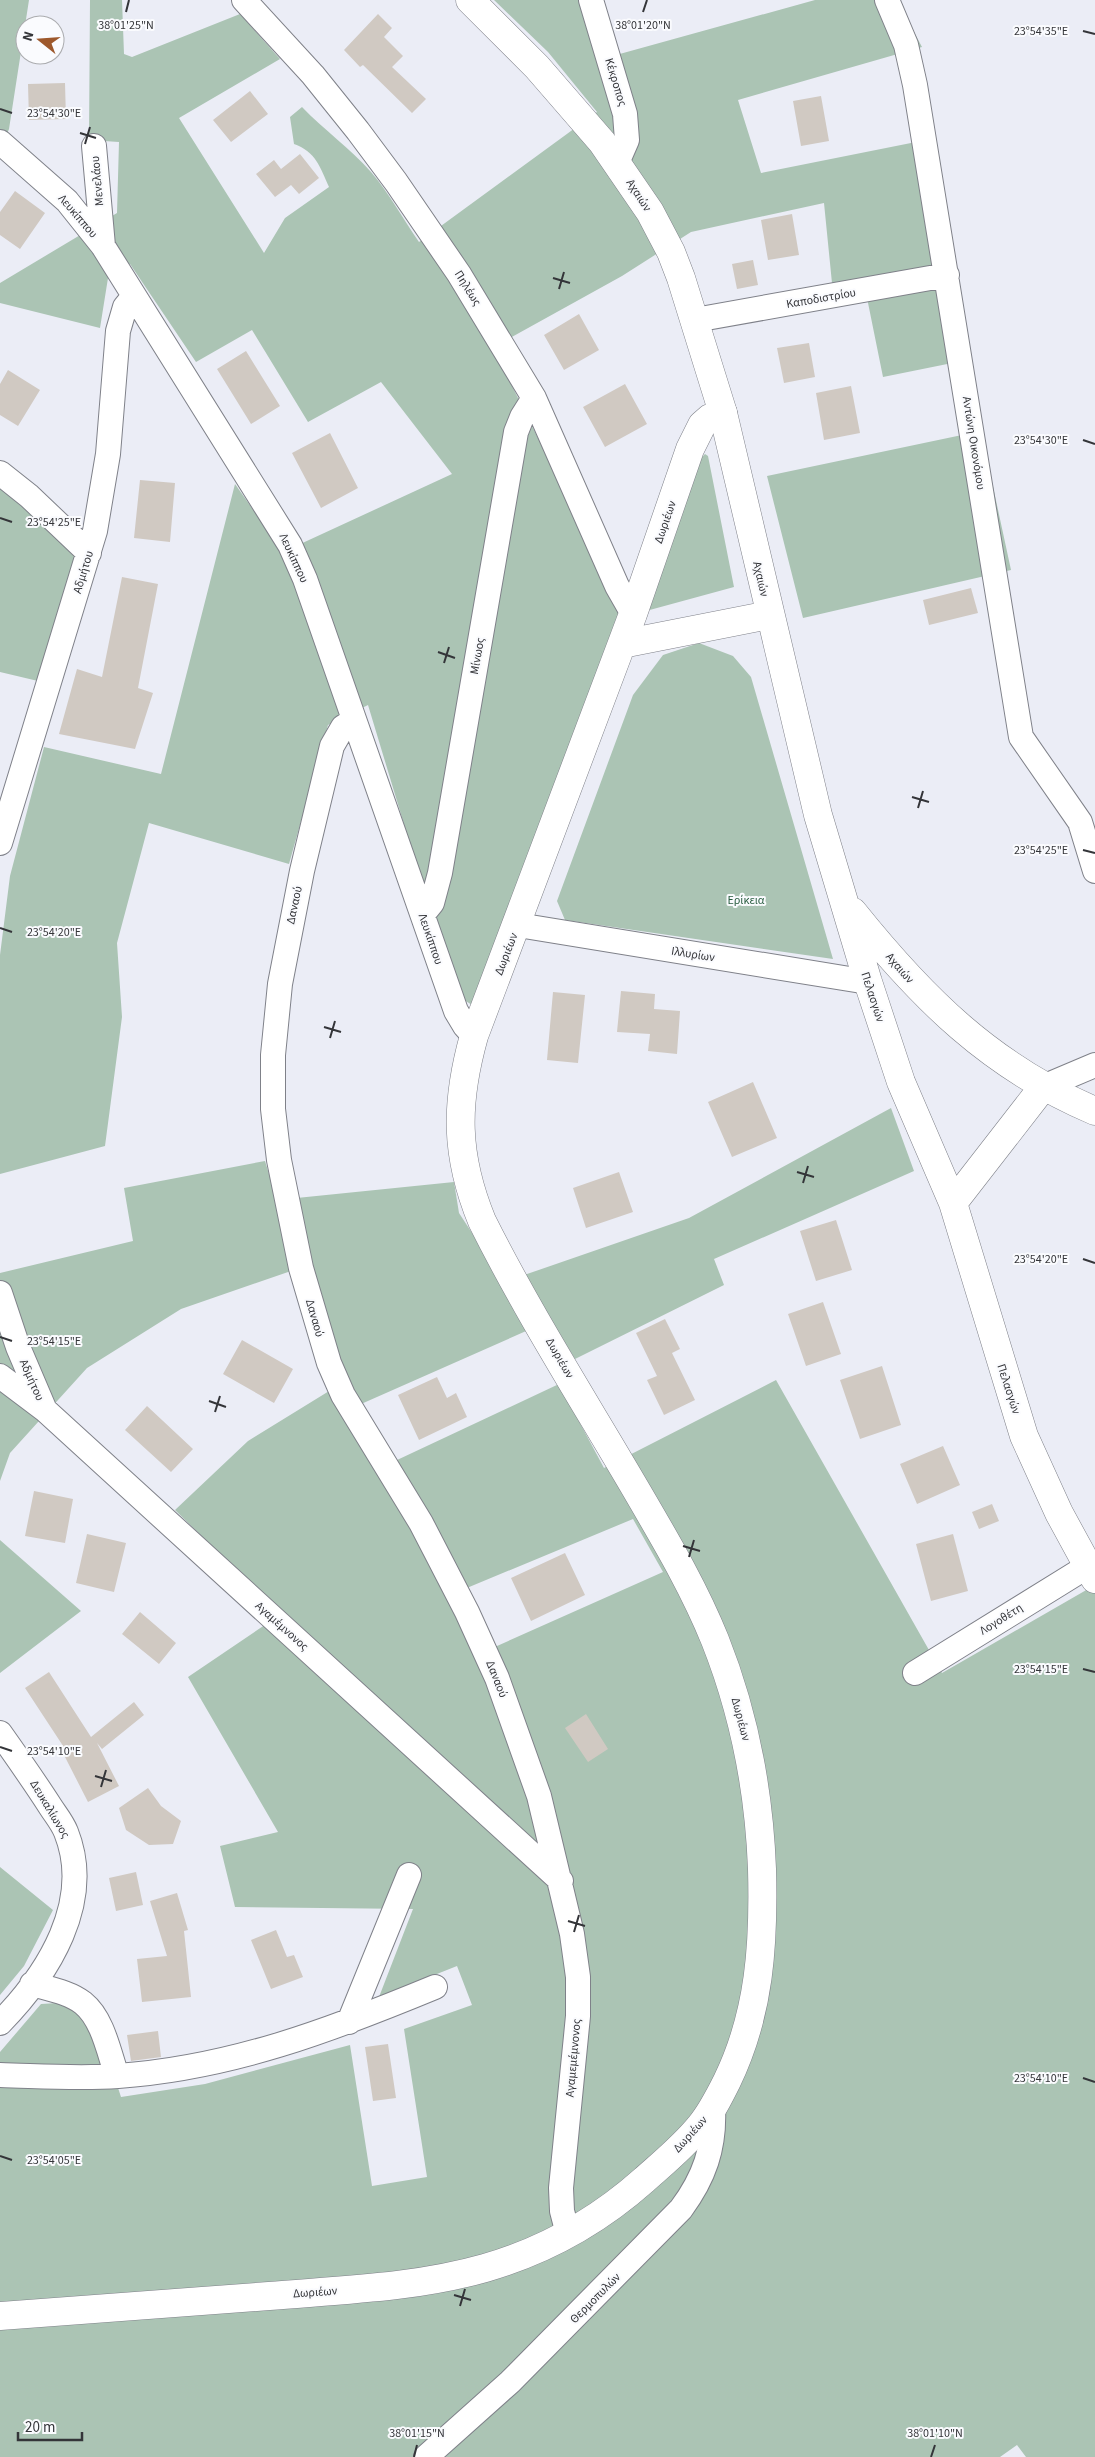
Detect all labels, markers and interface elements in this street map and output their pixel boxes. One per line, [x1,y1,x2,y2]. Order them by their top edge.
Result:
north arrow [15,15,65,65]
text: 38°01'25"N [98,17,154,34]
text: 38°01'20"N [615,17,671,34]
text: 23°54'35"E [1014,23,1068,40]
text: N [18,29,39,44]
street label: Κέκροπος [600,56,631,108]
text: 23°54'30"E [27,105,81,122]
street label: Μενελάου [87,155,108,207]
street label: Αχαιών [622,176,656,215]
street label: Λευκίππου [54,191,101,242]
street label: Πηλέως [450,267,485,309]
street label: Καποδιστρίου [785,284,857,313]
street label: Αντώνη Οικονόμου [958,395,989,491]
text: 23°54'30"E [1014,432,1068,449]
street label: Δωριέων [650,498,681,546]
text: 23°54'25"E [27,514,81,531]
street label: Λευκίππου [275,531,312,586]
street label: Αδμήτου [69,549,98,596]
street label: Αχαιών [748,560,773,599]
street label: Μίνωος [466,636,489,676]
text: 23°54'25"E [1014,842,1068,859]
street label: Δαναού [282,884,307,926]
park label: Ερίκεια [727,892,765,909]
street label: Λευκίππου [414,911,447,967]
text: 23°54'20"E [27,924,81,941]
street label: Δωριέων [491,930,522,978]
street label: Ιλλυρίων [670,943,716,966]
street label: Αχαιών [881,949,918,988]
street label: Πελασγών [856,970,889,1025]
text: 23°54'20"E [1014,1251,1068,1268]
street label: Δαναού [301,1297,328,1339]
text: 23°54'15"E [27,1333,81,1350]
street label: Δωριέων [541,1335,578,1382]
street label: Αδμήτου [15,1357,48,1404]
street label: Πελασγών [992,1362,1025,1417]
street label: Αγαμέμνονος [251,1598,312,1655]
street label: Λογοθέτη [976,1600,1026,1639]
street label: Δαναού [481,1658,512,1700]
text: 23°54'15"E [1014,1661,1068,1678]
street label: Δωριέων [727,1696,755,1743]
text: 23°54'10"E [27,1743,81,1760]
street label: Δευκαλίωνος [25,1777,74,1842]
street label: Αγαμεμέμνονος [562,2018,585,2098]
text: 23°54'10"E [1014,2070,1068,2087]
street label: Δωριέων [669,2112,712,2156]
text: 23°54'05"E [27,2152,81,2169]
street label: Θερμοπυλών [566,2269,625,2328]
street label: Δωριέων [292,2282,338,2303]
scale bar [18,2410,81,2442]
text: 20 m [25,2417,55,2438]
text: 38°01'15"N [389,2425,445,2442]
text: 38°01'10"N [907,2425,963,2442]

